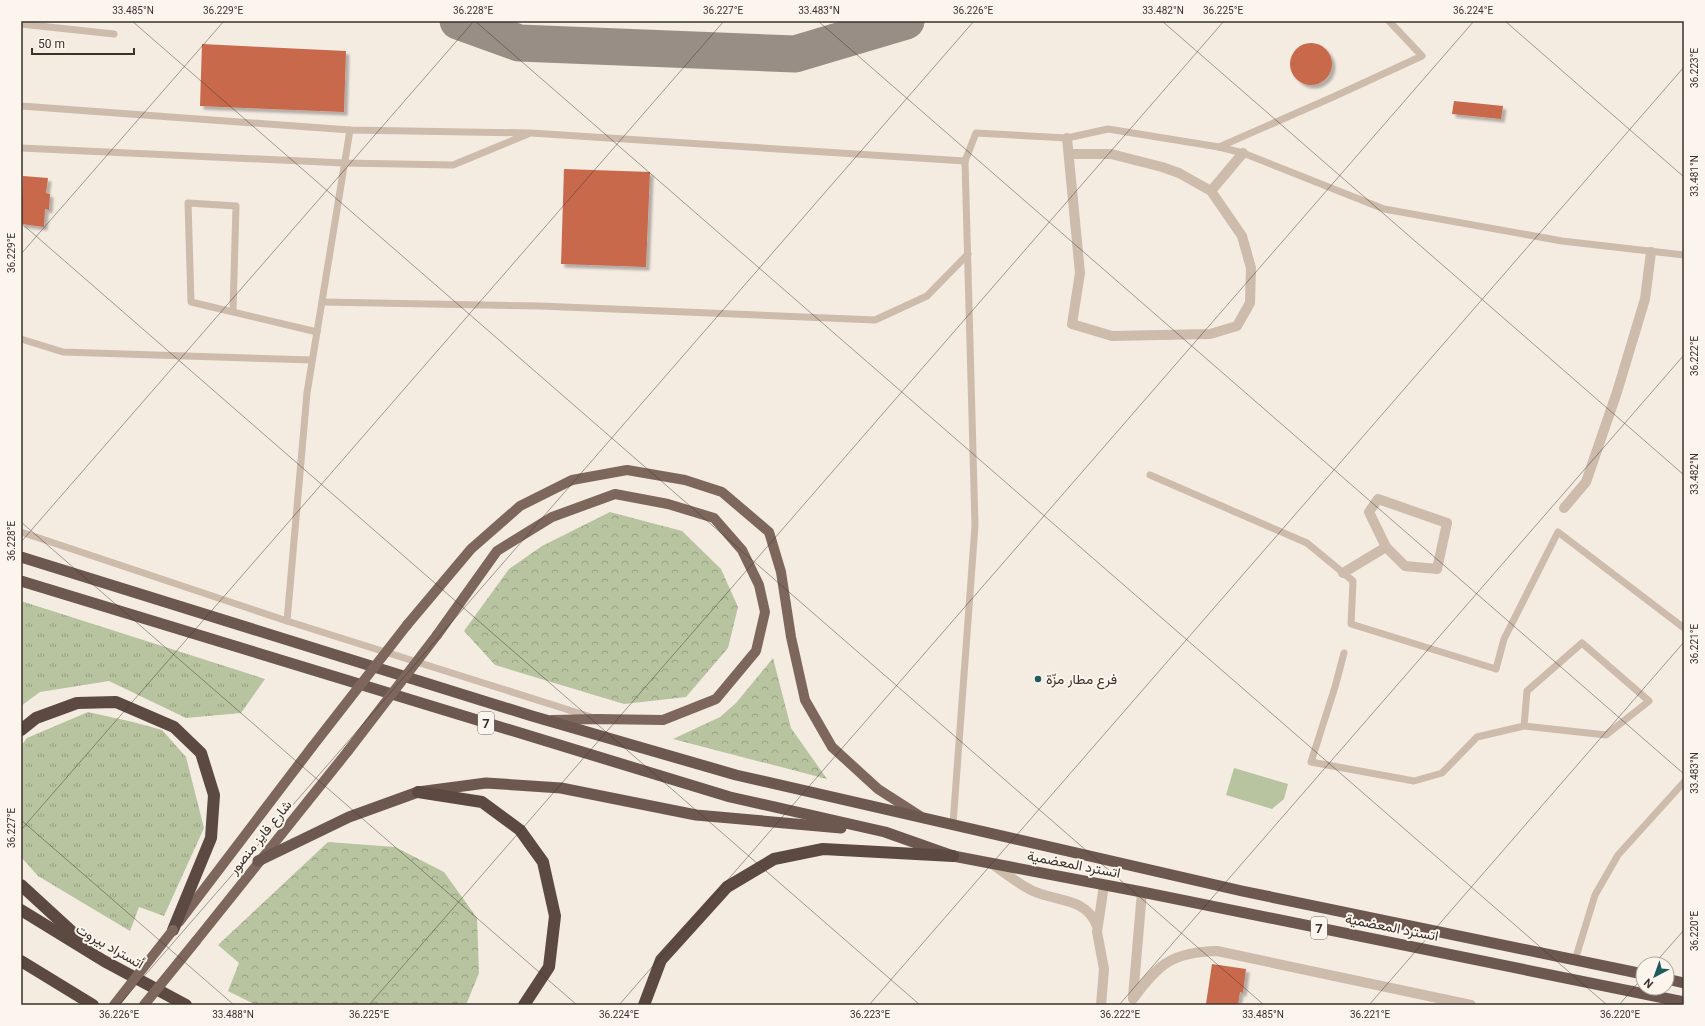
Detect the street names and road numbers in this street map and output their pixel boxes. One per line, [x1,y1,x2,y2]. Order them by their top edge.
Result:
road number: 7 [478,712,494,734]
street label: شارع فايز منصور [225,797,297,880]
street label: اتسترد المعضمية [1026,847,1122,882]
street label: اتسترد المعضمية [1344,910,1440,945]
road number: 7 [1311,917,1327,939]
street label: أتستراد بيروت [73,920,147,973]

